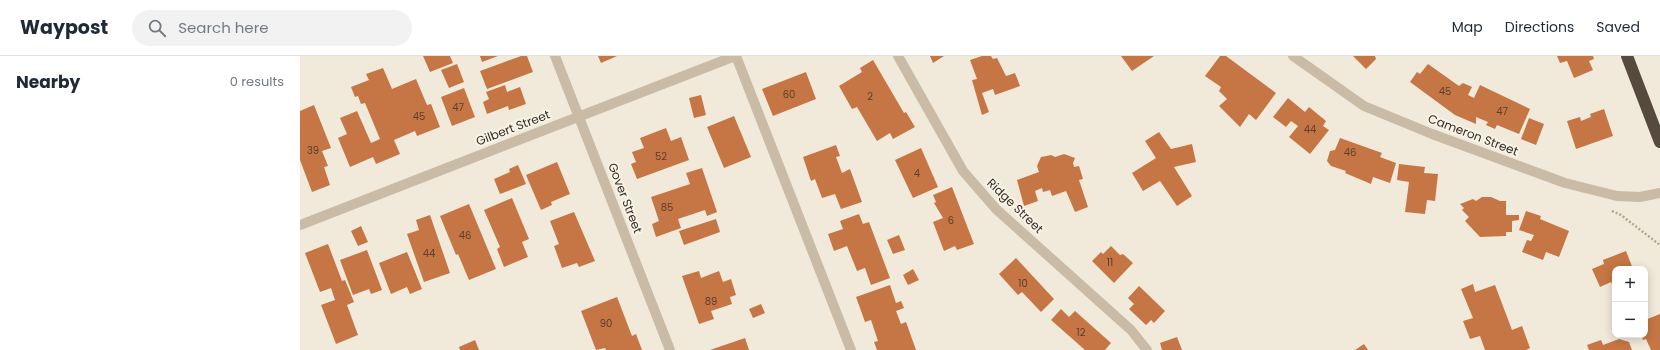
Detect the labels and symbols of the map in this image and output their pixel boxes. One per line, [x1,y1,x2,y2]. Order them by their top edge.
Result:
house number: 45 [1439,84,1451,99]
house number: 60 [783,87,795,102]
house number: 2 [867,89,873,104]
house number: 47 [452,100,464,115]
house number: 47 [1496,104,1508,119]
street label: Gilbert Street [473,106,552,149]
house number: 45 [413,109,425,124]
street label: Cameron Street [1426,110,1521,160]
house number: 44 [1304,122,1316,137]
house number: 39 [307,143,319,158]
house number: 46 [1344,145,1356,160]
house number: 52 [655,149,667,164]
street label: Gover Street [604,160,647,235]
house number: 4 [914,166,920,181]
street label: Ridge Street [983,174,1047,237]
house number: 85 [661,200,673,215]
house number: 6 [948,213,954,228]
house number: 46 [459,228,471,243]
house number: 44 [423,246,435,261]
house number: 11 [1107,255,1113,270]
house number: 10 [1018,276,1028,291]
house number: 89 [705,294,717,309]
house number: 90 [600,316,612,331]
house number: 12 [1077,325,1086,340]

